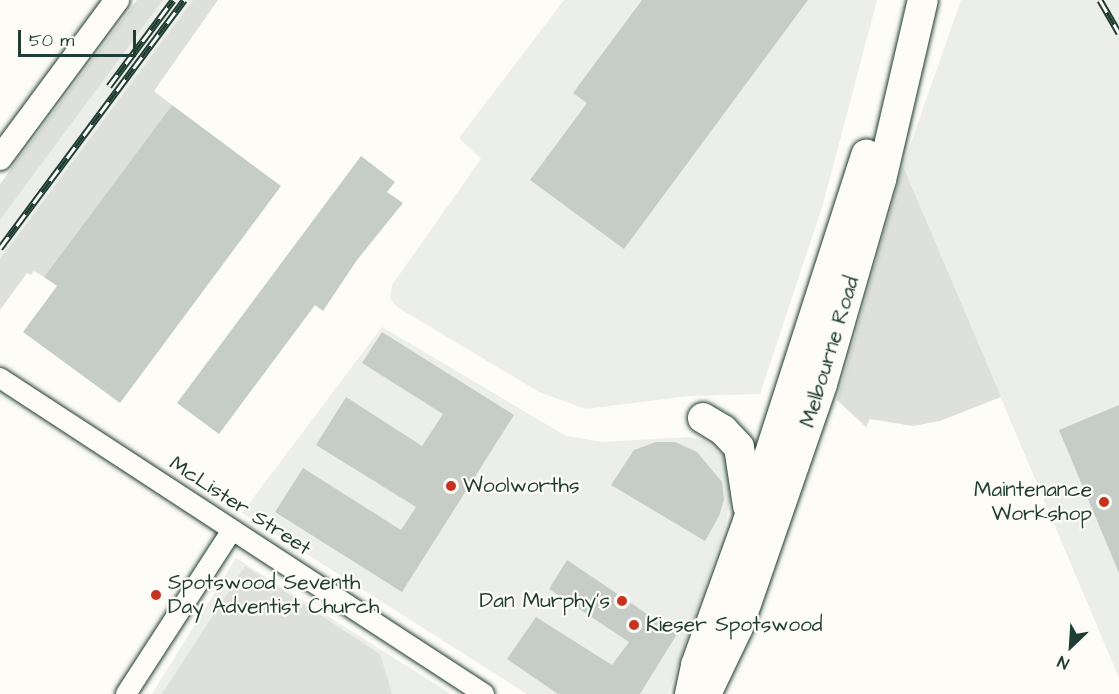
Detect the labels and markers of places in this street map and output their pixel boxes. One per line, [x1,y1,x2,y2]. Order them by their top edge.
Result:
place label: Woolworths [463,473,579,499]
place label: Maintenance Workshop [974,477,1092,527]
marker: Woolworths [444,479,458,493]
marker: Maintenance Workshop [1097,495,1111,509]
place label: Spotswood Seventh Day Adventist Church [168,570,380,620]
marker: Spotswood Seventh Day Adventist Church [149,588,163,602]
place label: Dan Murphy's [480,588,610,614]
marker: Dan Murphy's [615,594,629,608]
place label: Kieser Spotswood [646,612,823,638]
marker: Kieser Spotswood [627,618,641,632]

